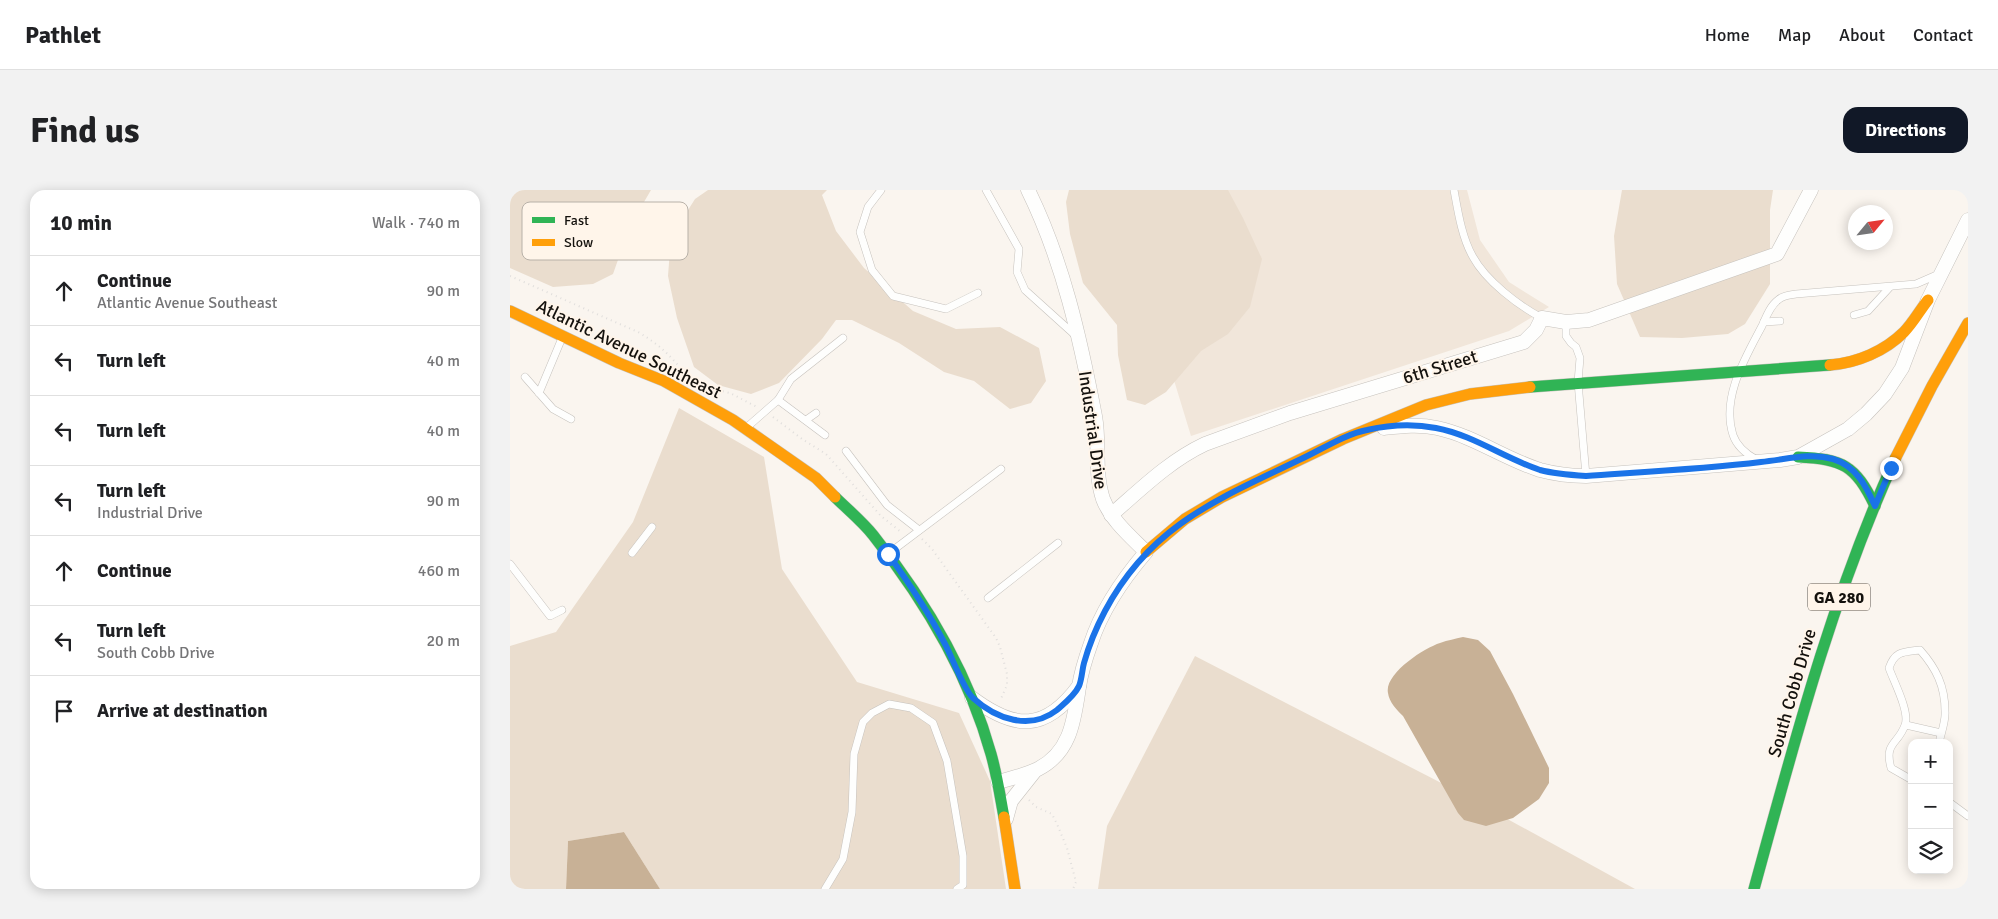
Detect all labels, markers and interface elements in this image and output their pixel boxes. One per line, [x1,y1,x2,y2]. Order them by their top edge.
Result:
text: Pathlet [25,20,101,50]
text: Home [1705,24,1750,46]
text: Map [1778,24,1811,46]
text: About [1839,24,1885,46]
text: Contact [1913,24,1973,46]
button: Directions [1843,107,1968,153]
text: Find us [30,109,140,152]
legend [522,202,688,260]
north arrow [1848,205,1893,250]
text: 10 min [50,210,112,236]
text: Fast [564,212,589,229]
text: Walk · 740 m [372,213,460,233]
text: Slow [564,234,593,251]
text: Continue [97,269,172,293]
icon: ahead [50,277,78,305]
text: 90 m [426,281,460,301]
text: Atlantic Avenue Southeast [97,293,277,313]
street label: Atlantic Avenue Southeast [533,295,725,403]
street label: 6th Street [1400,345,1480,389]
icon: left [50,347,78,375]
text: Turn left [97,349,166,373]
text: 40 m [426,351,460,371]
street label: Industrial Drive [1074,369,1112,491]
icon: left [50,417,78,445]
text: Turn left [97,419,166,443]
text: 40 m [426,421,460,441]
route end [1880,457,1903,480]
text: Turn left [97,479,166,503]
icon: left [50,487,78,515]
text: 90 m [426,491,460,511]
text: Industrial Drive [97,503,203,523]
route start [877,543,900,566]
icon: ahead [50,557,78,585]
text: Continue [97,559,172,583]
text: 460 m [418,561,460,581]
road number: GA 280 [1808,584,1870,611]
text: Turn left [97,619,166,643]
street label: South Cobb Drive [1763,626,1821,760]
icon: left [50,627,78,655]
text: 20 m [426,631,460,651]
text: South Cobb Drive [97,643,215,663]
icon: arrive [50,697,78,725]
text: Arrive at destination [97,699,268,723]
map controls [1908,739,1953,874]
button: + [1908,739,1953,784]
button: − [1908,784,1953,829]
button: layers [1908,829,1953,874]

